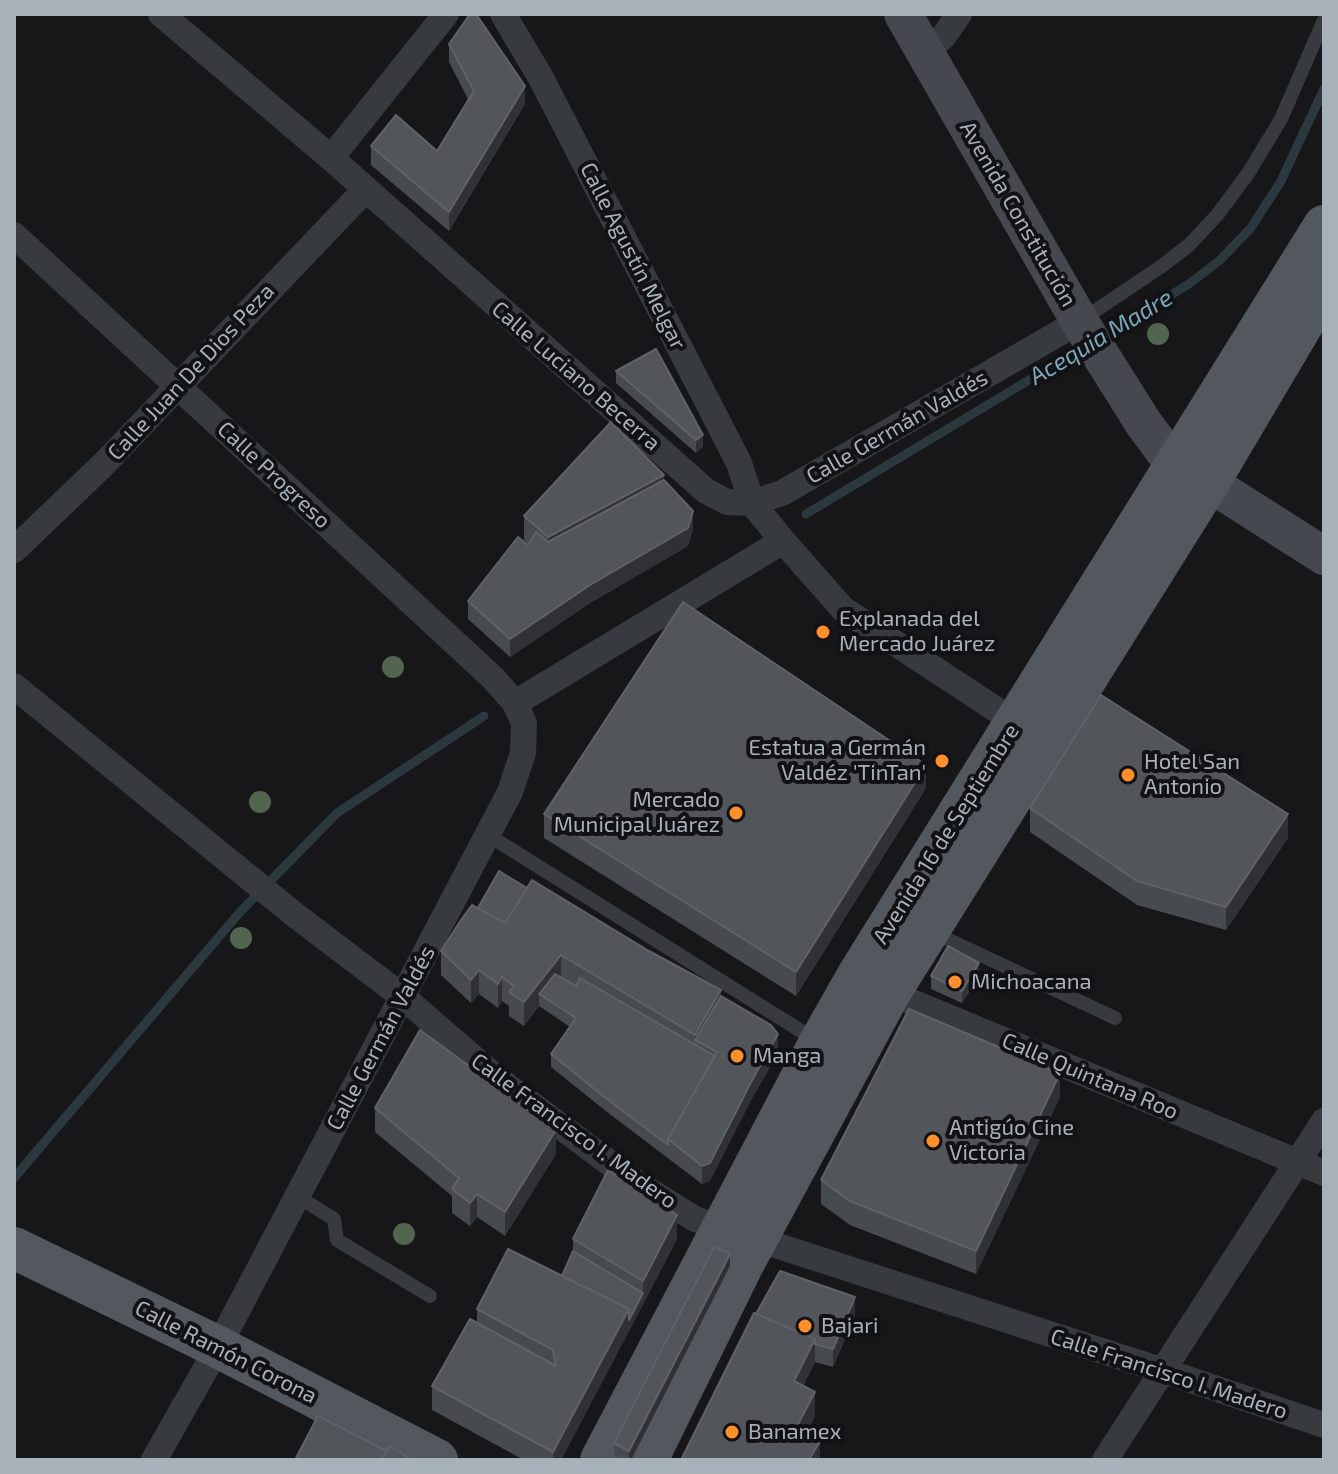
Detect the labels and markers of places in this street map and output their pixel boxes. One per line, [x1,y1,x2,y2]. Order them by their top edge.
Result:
place label: Explanada del Mercado Juárez [839,606,995,658]
marker: Explanada del Mercado Juárez [814,623,832,641]
place label: Estatua a Germán Valdéz 'TinTan' [749,735,926,786]
place label: Hotel San Antonio [1144,749,1240,800]
marker: Estatua a Germán Valdéz 'TinTan' [933,752,951,770]
marker: Hotel San Antonio [1119,766,1137,784]
place label: Mercado Municipal Juárez [554,787,720,838]
marker: Mercado Municipal Juárez [727,804,745,822]
place label: Michoacana [971,969,1092,995]
marker: Michoacana [946,973,964,991]
place label: Manga [753,1043,821,1069]
marker: Manga [728,1047,746,1065]
place label: Antigúo Cine Victoria [949,1115,1074,1166]
marker: Antigúo Cine Victoria [924,1132,942,1150]
place label: Bajari [821,1313,879,1339]
marker: Bajari [796,1317,814,1335]
place label: Banamex [748,1419,841,1445]
marker: Banamex [723,1423,741,1441]

